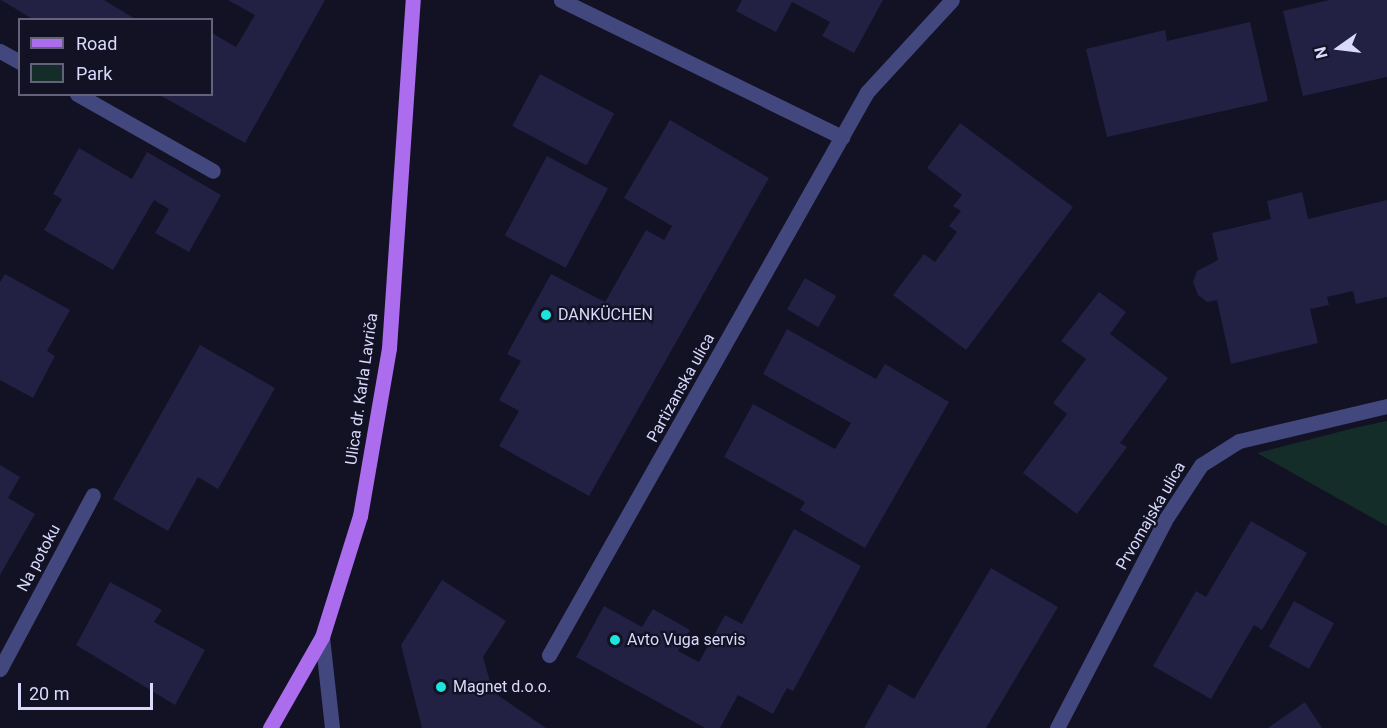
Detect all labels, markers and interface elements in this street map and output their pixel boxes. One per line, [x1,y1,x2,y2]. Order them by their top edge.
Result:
legend [18,18,213,96]
north arrow [1309,18,1369,78]
text: Road [76,33,117,54]
text: N [1310,45,1332,60]
text: Park [76,63,112,84]
place label: DANKÜCHEN [558,305,653,325]
marker: DANKÜCHEN [539,308,553,322]
street label: Ulica dr. Karla Lavriča [342,312,382,466]
street label: Partizanska ulica [643,330,719,446]
street label: Prvomajska ulica [1112,459,1190,573]
street label: Na potoku [13,521,65,595]
place label: Avto Vuga servis [627,630,746,650]
marker: Avto Vuga servis [608,633,622,647]
scale bar [21,671,156,709]
place label: Magnet d.o.o. [453,677,551,697]
marker: Magnet d.o.o. [434,680,448,694]
text: 20 m [29,683,69,704]

